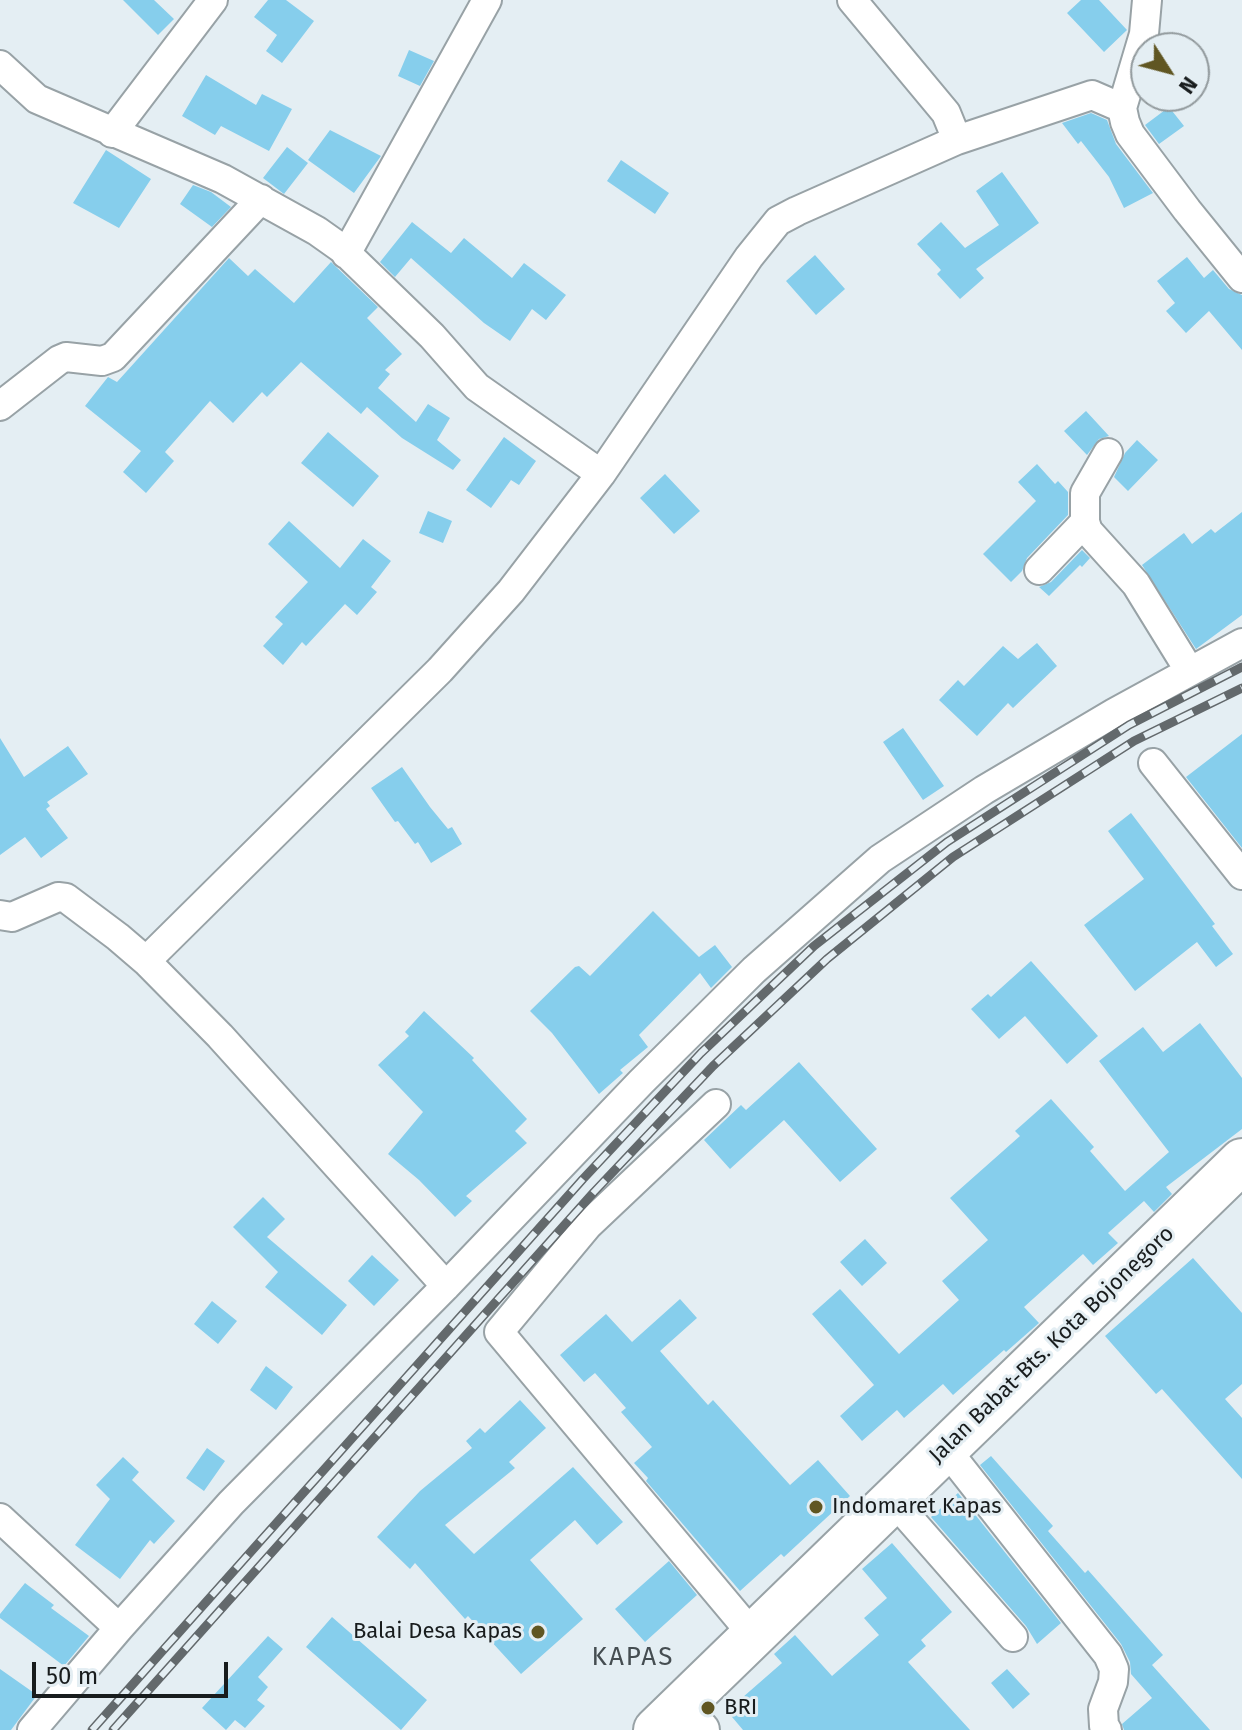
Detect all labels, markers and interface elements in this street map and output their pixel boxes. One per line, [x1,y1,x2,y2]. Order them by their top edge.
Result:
north arrow [1130,32,1210,112]
text: N [1173,71,1203,99]
street label: Jalan Babat-Bts. Kota Bojonegoro [924,1221,1180,1469]
place label: Indomaret Kapas [832,1494,1001,1520]
marker: Indomaret Kapas [807,1498,825,1516]
place label: Balai Desa Kapas [353,1619,522,1645]
marker: Balai Desa Kapas [529,1623,547,1641]
district label: KAPAS [592,1642,674,1674]
scale bar [36,1646,232,1696]
text: 50 m [46,1662,98,1690]
place label: BRI [724,1695,757,1721]
marker: BRI [699,1699,717,1717]

